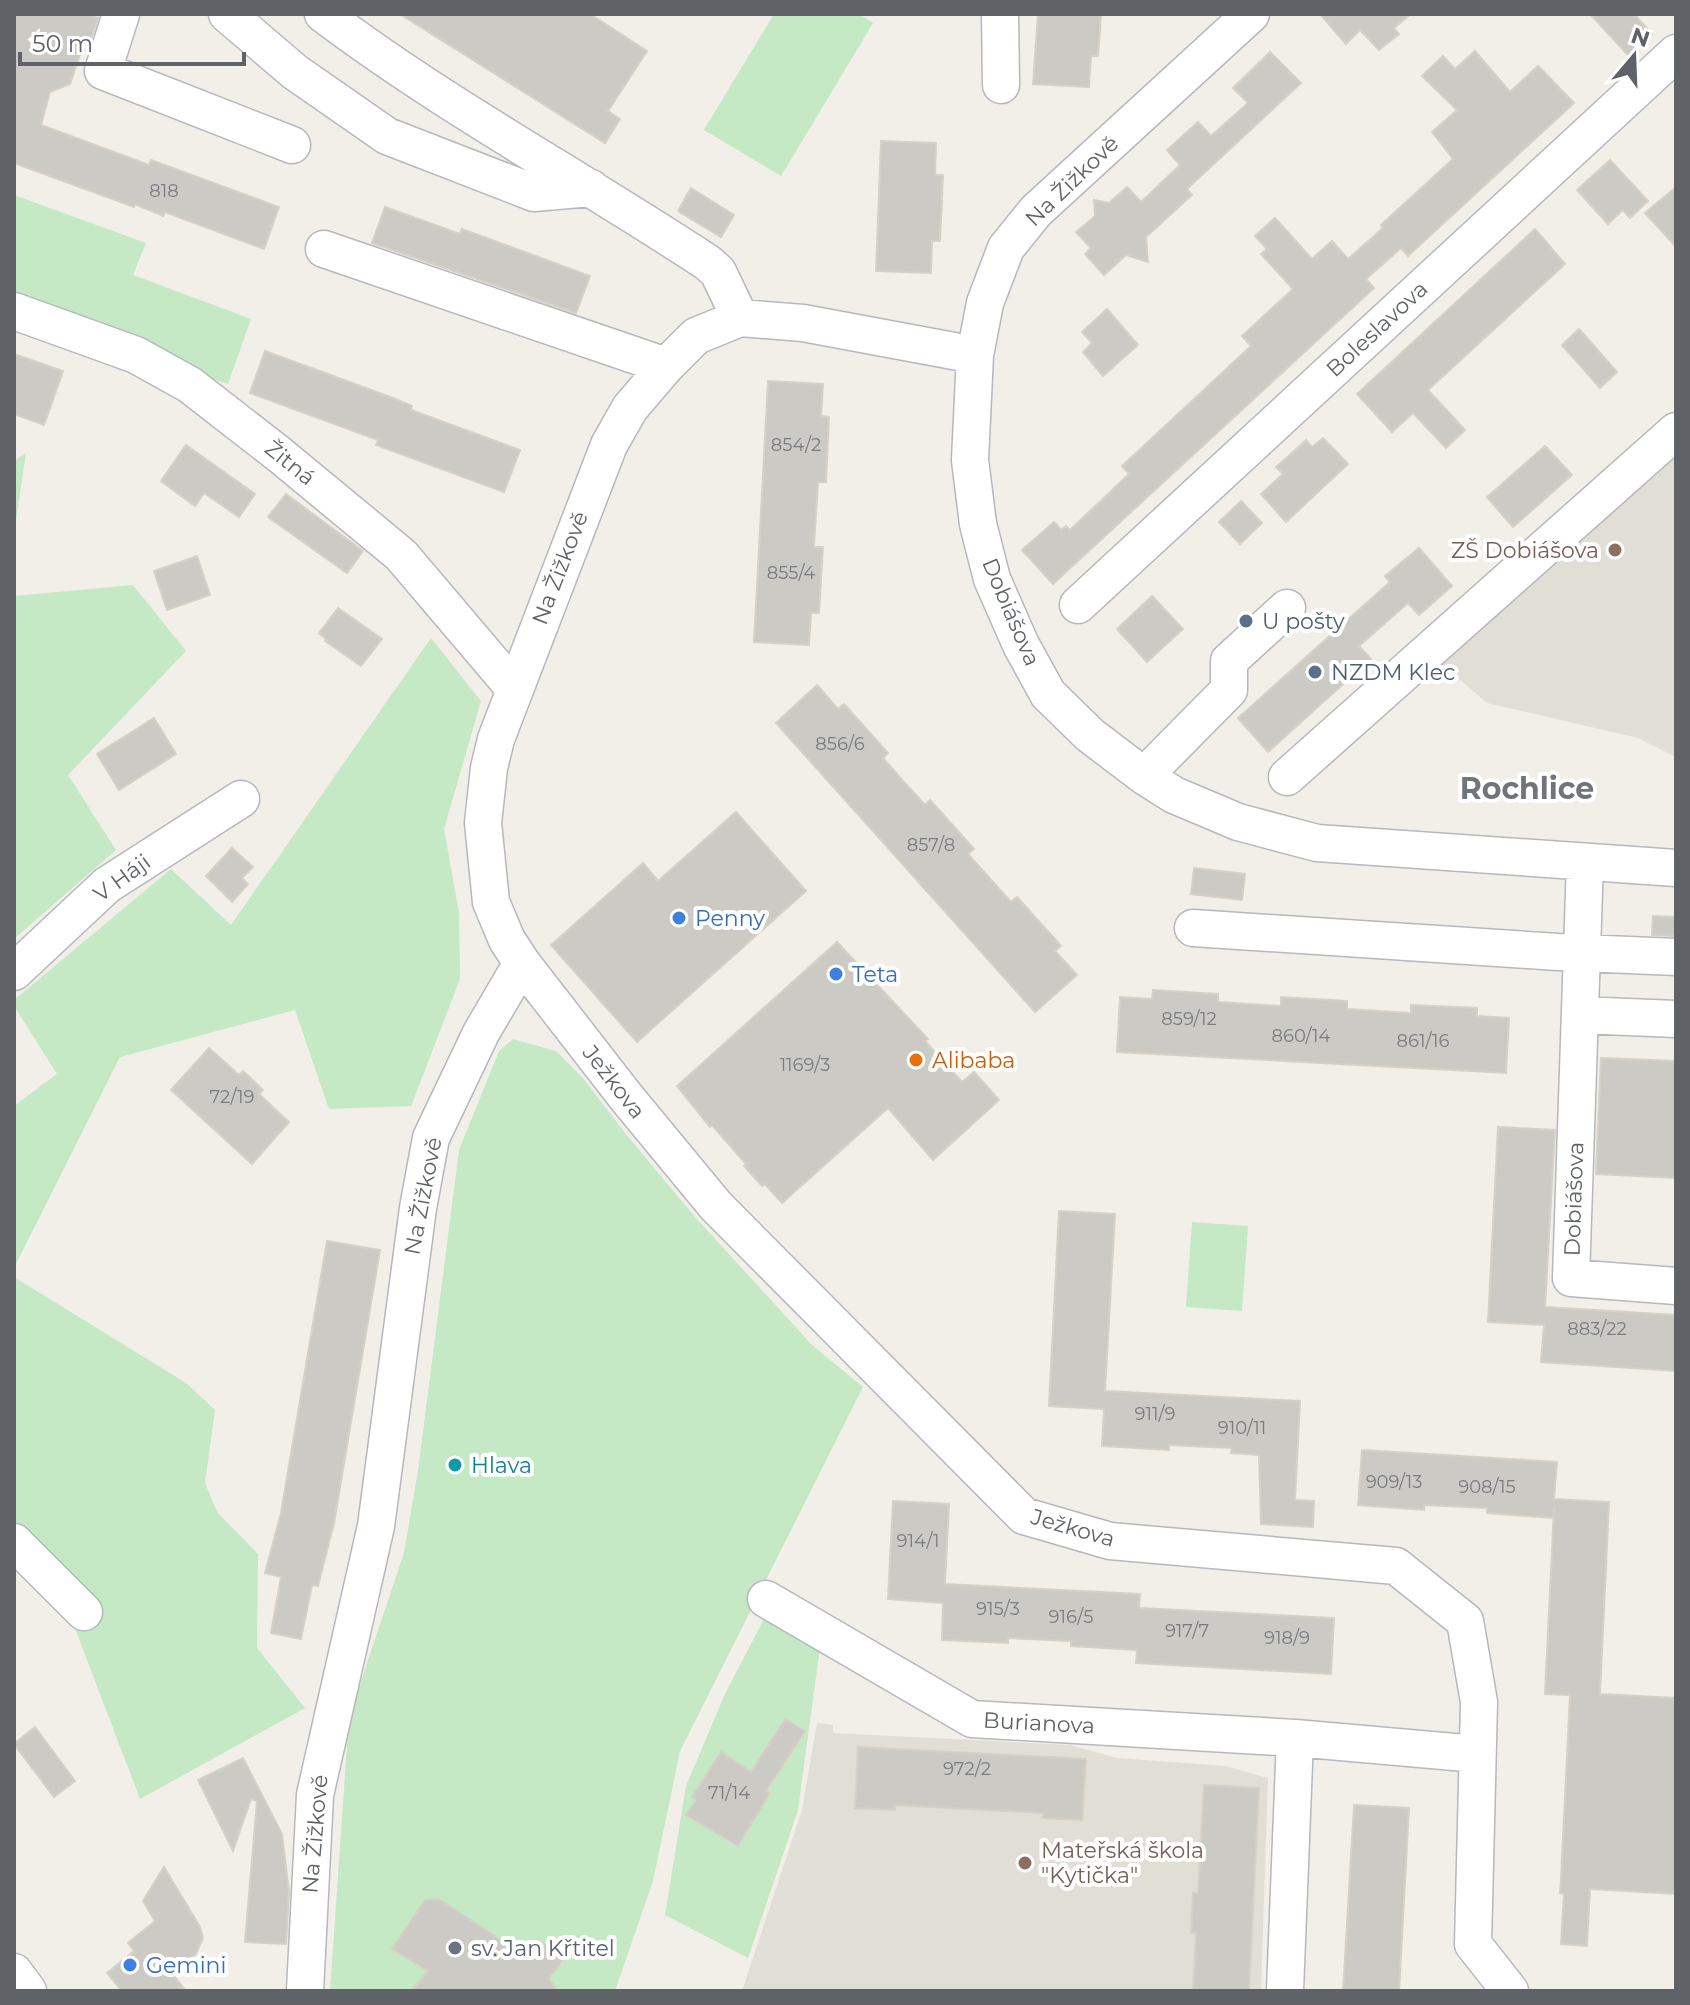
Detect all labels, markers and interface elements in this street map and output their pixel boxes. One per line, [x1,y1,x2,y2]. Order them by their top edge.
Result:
scale bar [20,16,244,66]
north arrow [1594,16,1674,96]
text: N [1628,22,1653,53]
text: 50 m [32,29,93,58]
street label: Na Žižkově [1020,130,1124,232]
house number: 818 [149,180,179,202]
street label: Boleslavova [1321,275,1433,383]
house number: 854/2 [771,434,821,456]
street label: Žitná [259,435,321,491]
street label: Na Žižkově [526,508,594,628]
place label: ZŠ Dobiášova [1451,537,1599,564]
marker: ZŠ Dobiášova [1606,541,1624,559]
street label: Dobiášova [976,554,1046,670]
house number: 855/4 [767,562,815,584]
place label: U pošty [1262,608,1345,635]
marker: U pošty [1237,612,1255,630]
place label: NZDM Klec [1331,659,1455,686]
marker: NZDM Klec [1306,663,1324,681]
house number: 856/6 [815,733,865,755]
district label: Rochlice [1460,770,1594,807]
house number: 857/8 [907,834,955,856]
street label: V Háji [88,848,156,908]
place label: Penny [695,905,765,932]
marker: Penny [670,909,688,927]
place label: Teta [852,961,898,988]
marker: Teta [827,965,845,983]
house number: 859/12 [1161,1008,1217,1030]
house number: 860/14 [1272,1025,1331,1047]
house number: 861/16 [1397,1030,1450,1052]
street label: Ježkova [576,1039,651,1124]
place label: Alibaba [932,1047,1015,1074]
marker: Alibaba [907,1051,925,1069]
house number: 1169/3 [780,1054,830,1076]
house number: 72/19 [209,1086,255,1108]
street label: Na Žižkově [398,1135,448,1257]
street label: Dobiášova [1559,1141,1589,1257]
house number: 883/22 [1567,1318,1627,1340]
house number: 911/9 [1135,1403,1176,1425]
house number: 910/11 [1218,1417,1266,1439]
place label: Hlava [471,1452,532,1479]
marker: Hlava [446,1456,464,1474]
house number: 909/13 [1366,1471,1422,1493]
house number: 908/15 [1458,1476,1516,1498]
street label: Ježkova [1027,1503,1118,1553]
house number: 914/1 [897,1530,939,1552]
house number: 915/3 [976,1598,1020,1620]
house number: 916/5 [1049,1606,1093,1628]
house number: 917/7 [1165,1620,1209,1642]
house number: 918/9 [1264,1627,1310,1649]
street label: Burianova [983,1707,1095,1739]
house number: 972/2 [943,1758,991,1780]
street label: Na Žižkově [296,1773,334,1895]
house number: 71/14 [708,1782,750,1804]
place label: Mateřská škola "Kytička" [1041,1837,1204,1889]
marker: Mateřská škola "Kytička" [1016,1854,1034,1872]
place label: sv. Jan Křtitel [471,1935,615,1962]
marker: sv. Jan Křtitel [446,1939,464,1957]
place label: Gemini [146,1952,226,1979]
marker: Gemini [121,1956,139,1974]

